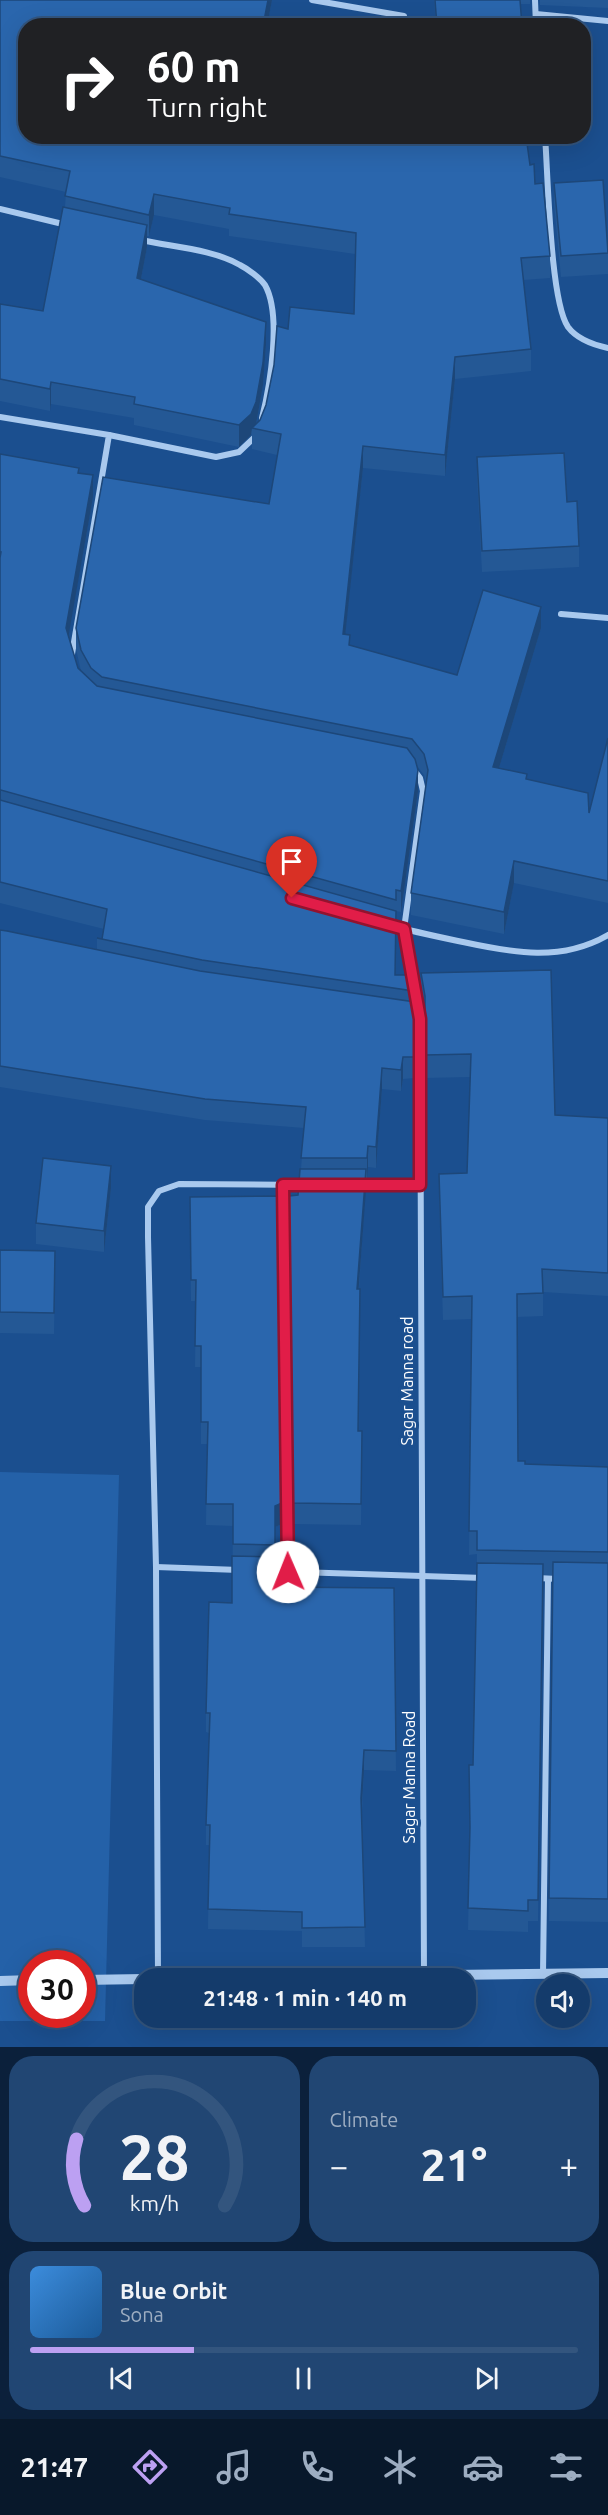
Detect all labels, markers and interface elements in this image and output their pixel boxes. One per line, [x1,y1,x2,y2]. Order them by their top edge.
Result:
icon: right [48,42,126,120]
text: 60 m [147,43,241,90]
text: Turn right [147,92,267,122]
pin [266,836,317,898]
icon: arrive [275,845,308,878]
street label: Sagar Manna road [398,1316,416,1446]
position arrow [256,1540,320,1604]
street label: Sagar Manna Road [400,1711,418,1843]
speed limit sign: 30 [18,1950,96,2028]
map controls [536,1974,590,2028]
button: sound [536,1974,590,2028]
text: 21:48 · 1 min · 140 m [203,1985,407,2010]
text: Climate [330,2108,398,2131]
text: 28 [119,2122,189,2192]
text: 21° [420,2139,487,2190]
text: − [330,2147,348,2184]
text: + [559,2147,578,2184]
text: km/h [129,2191,179,2215]
text: Blue Orbit [120,2278,227,2303]
text: Sona [120,2303,164,2326]
icon: previous [105,2362,138,2395]
icon: pause [287,2362,320,2395]
icon: next [470,2362,503,2395]
icon: directions [129,2446,171,2488]
icon: music [213,2446,255,2488]
icon: phone [296,2446,338,2488]
icon: climate [379,2446,421,2488]
icon: car [462,2446,504,2488]
icon: filters [545,2446,587,2488]
text: 21:47 [21,2452,88,2482]

